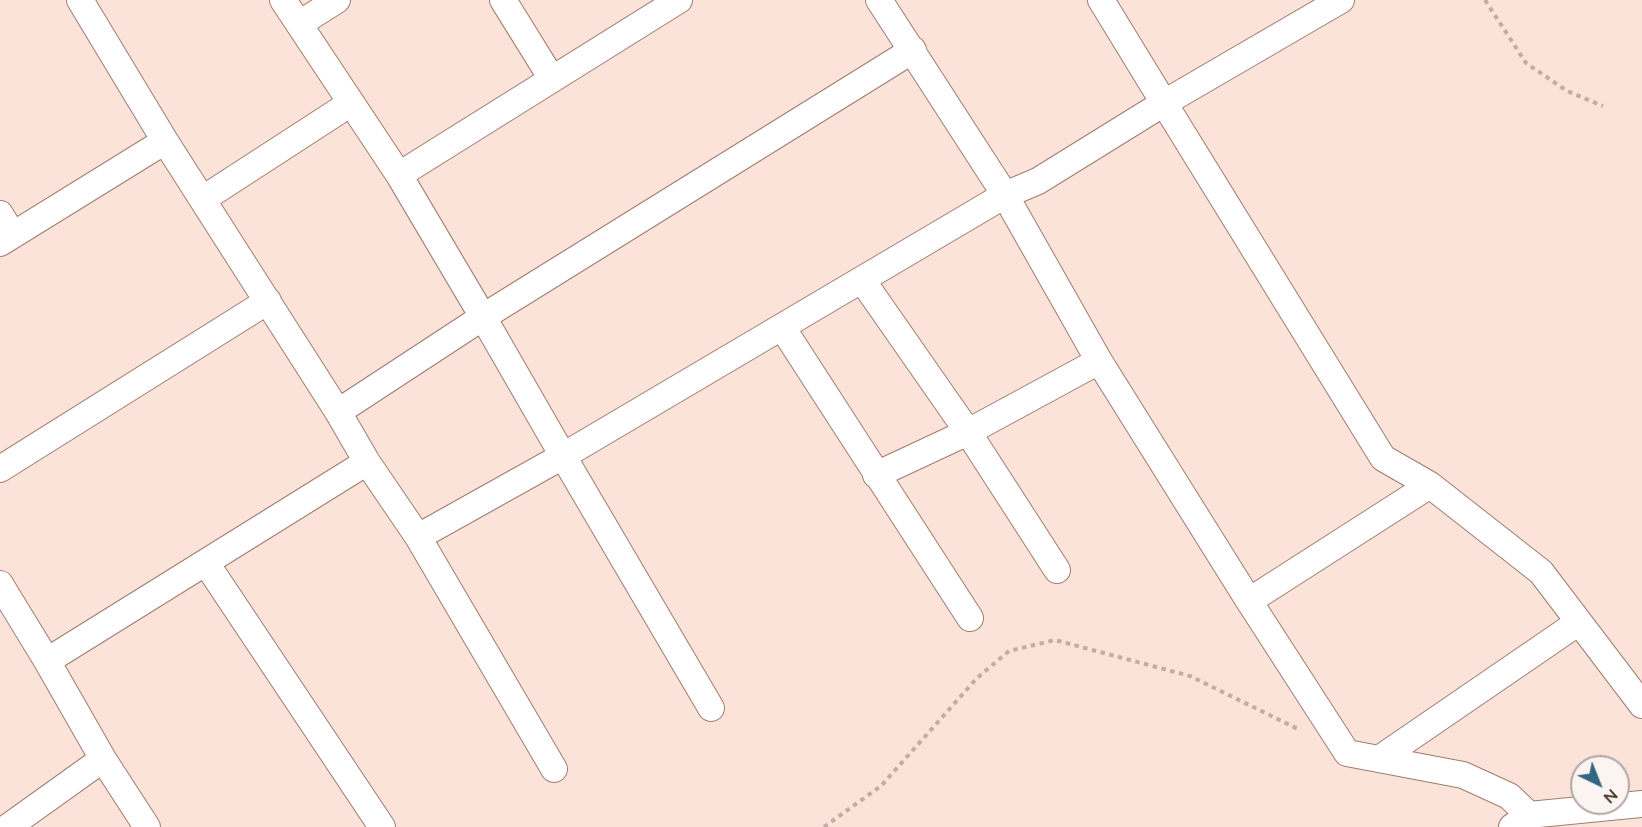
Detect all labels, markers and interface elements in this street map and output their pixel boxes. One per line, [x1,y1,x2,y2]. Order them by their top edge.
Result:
north arrow [1570,755,1630,815]
text: N [1600,786,1622,808]

